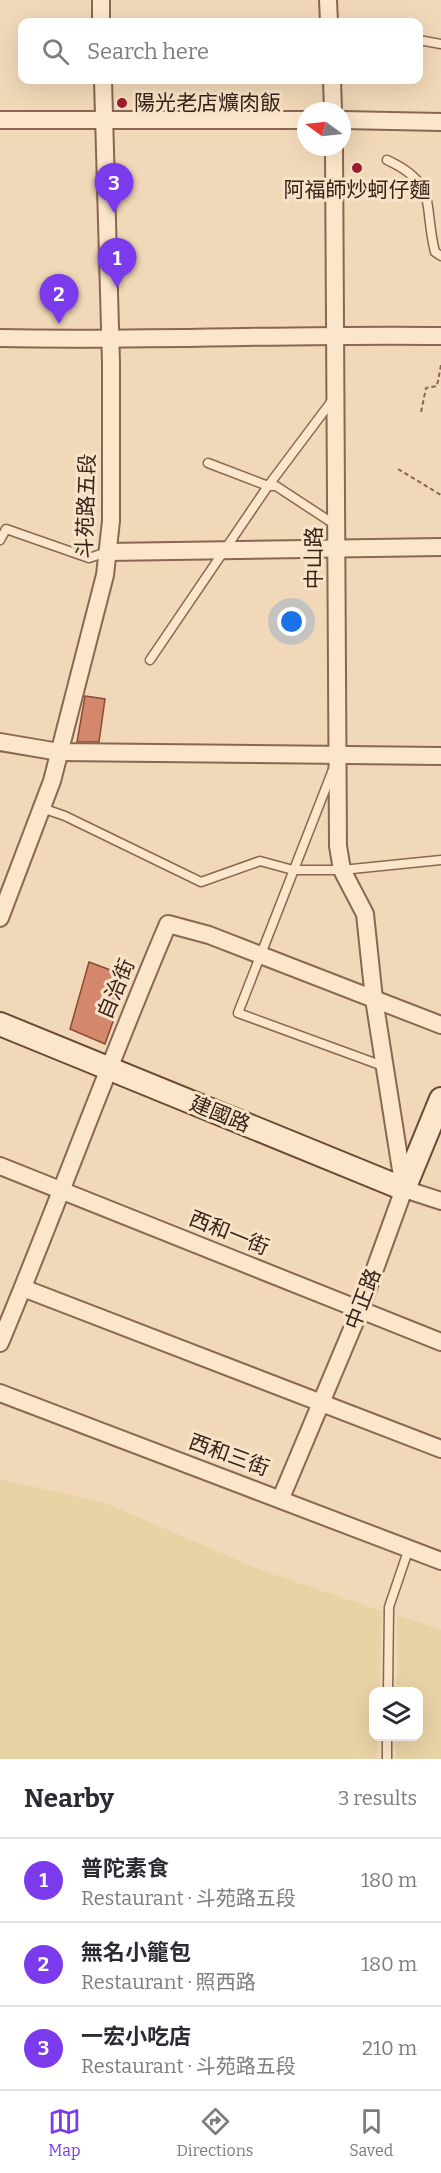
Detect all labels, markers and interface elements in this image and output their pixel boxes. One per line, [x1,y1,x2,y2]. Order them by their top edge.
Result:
search box [18,18,423,84]
icon: search [39,35,72,68]
text: Search here [87,38,209,65]
place label: 陽光老店爌肉飯 [134,90,281,116]
marker: 陽光老店爌肉飯 [115,96,129,110]
north arrow [297,102,351,156]
marker: 阿福師炒蚵仔麵 [350,161,364,175]
pin: 3 [94,164,134,213]
place label: 阿福師炒蚵仔麵 [284,177,431,203]
pin: 1 [98,238,136,288]
pin: 2 [40,274,78,324]
street label: 斗苑路五段 [71,453,101,559]
street label: 中山路 [301,527,327,590]
your location [277,607,306,636]
street label: 自治街 [92,955,140,1023]
street label: 建國路 [186,1090,254,1138]
street label: 西和一街 [185,1205,273,1261]
street label: 中正路 [340,1265,386,1333]
street label: 西和三街 [185,1428,273,1482]
map controls [369,1687,423,1741]
button: layers [369,1687,423,1741]
text: Nearby [24,1783,114,1814]
text: 3 results [338,1786,417,1810]
text: 普陀素食 [81,1855,169,1882]
text: 1 [39,1868,48,1892]
text: 180 m [361,1868,417,1892]
text: Restaurant · 斗苑路五段 [81,1886,296,1910]
text: 無名小籠包 [81,1939,191,1966]
text: 2 [38,1952,49,1976]
text: 180 m [361,1952,417,1976]
text: Restaurant · 照西路 [81,1970,256,1994]
text: 一宏小吃店 [81,2023,191,2050]
text: 3 [38,2036,49,2060]
text: 210 m [362,2036,417,2060]
text: Restaurant · 斗苑路五段 [81,2054,296,2078]
tab: Map [48,2105,81,2160]
tab: Directions [177,2105,254,2160]
tab: Saved [349,2105,393,2160]

